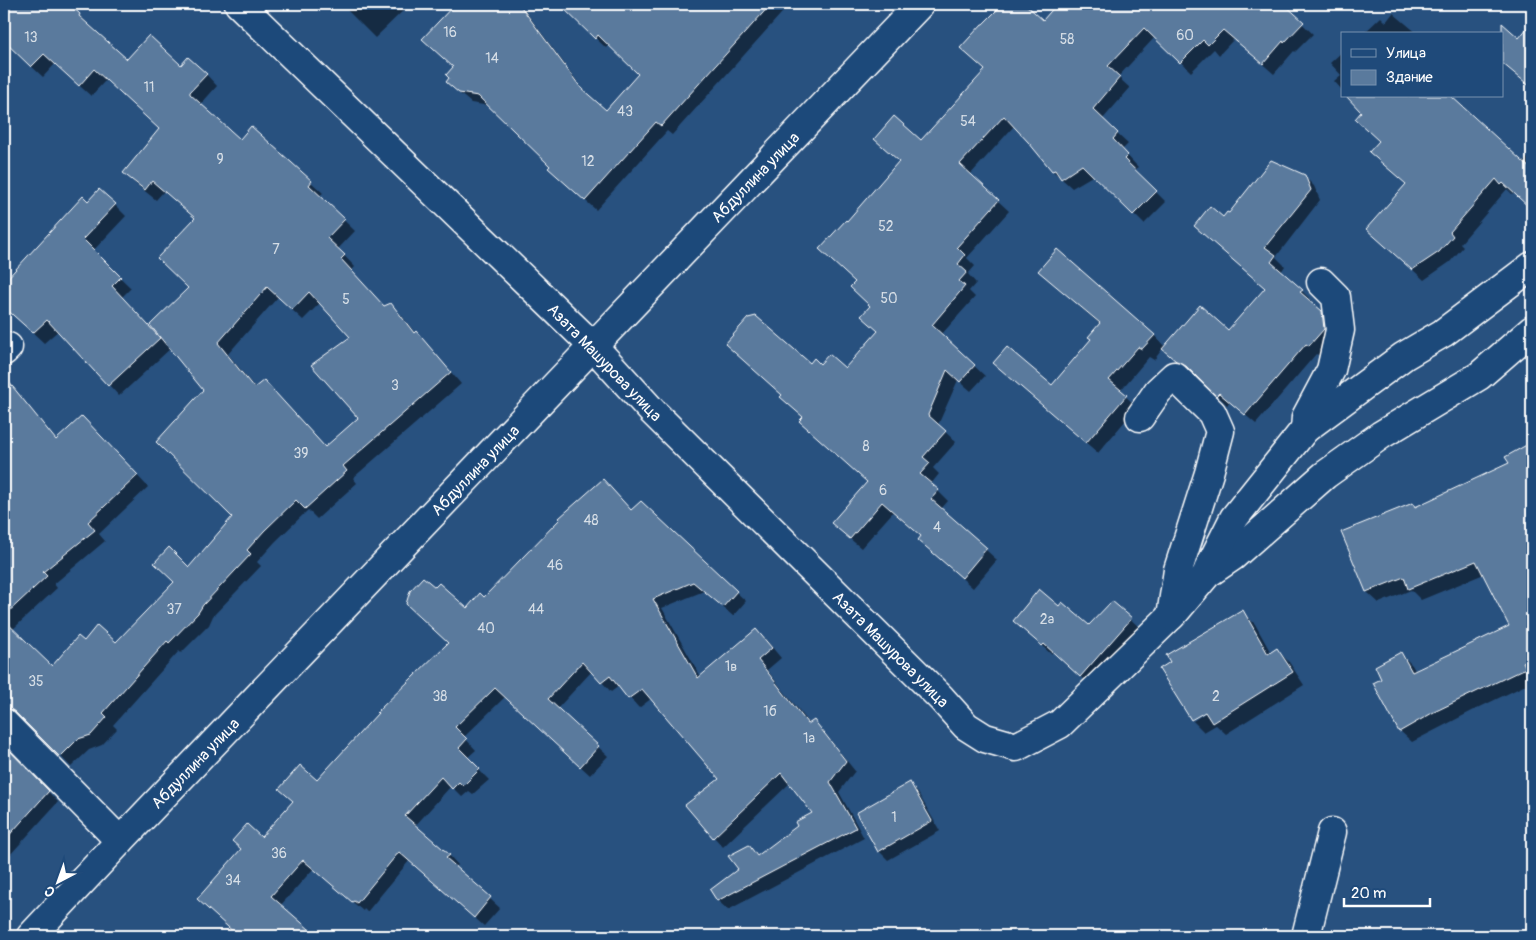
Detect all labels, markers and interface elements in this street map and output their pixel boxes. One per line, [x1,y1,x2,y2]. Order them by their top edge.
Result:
house number: 16 [443,24,457,41]
house number: 60 [1176,27,1194,44]
house number: 13 [24,29,38,46]
house number: 58 [1060,31,1074,48]
legend [1341,32,1504,98]
text: Улица [1386,44,1426,63]
house number: 14 [485,50,499,67]
text: Здание [1386,68,1433,87]
house number: 11 [144,79,154,96]
house number: 43 [617,103,633,120]
house number: 54 [960,113,976,130]
street label: Абдуллина улица [707,128,804,227]
house number: 9 [216,151,224,168]
house number: 12 [581,153,595,170]
house number: 52 [878,218,894,235]
house number: 7 [272,241,280,258]
house number: 50 [880,290,898,307]
house number: 5 [342,291,350,308]
street label: Азата Машурова улица [543,300,666,426]
house number: 3 [391,377,399,394]
street label: Абдуллина улица [427,421,524,520]
house number: 8 [862,438,870,455]
house number: 39 [293,445,309,462]
house number: 6 [879,482,887,499]
house number: 48 [583,512,599,529]
house number: 4 [933,519,941,536]
house number: 46 [547,557,563,574]
street label: Азата Машурова улица [828,587,953,712]
house number: 37 [166,601,182,618]
house number: 44 [528,601,544,618]
house number: 2а [1040,611,1054,628]
house number: 40 [477,620,495,637]
house number: 1в [725,658,737,675]
house number: 35 [28,673,44,690]
house number: 38 [433,688,447,705]
house number: 2 [1212,688,1220,705]
house number: 1б [763,703,777,720]
street label: Абдуллина улица [147,714,244,813]
house number: 1а [803,730,815,747]
house number: 1 [891,809,897,826]
house number: 36 [271,845,287,862]
north arrow [32,858,82,908]
house number: 34 [225,872,241,889]
scale bar [1344,875,1430,907]
text: С [41,882,59,901]
text: 20 m [1351,884,1386,903]

